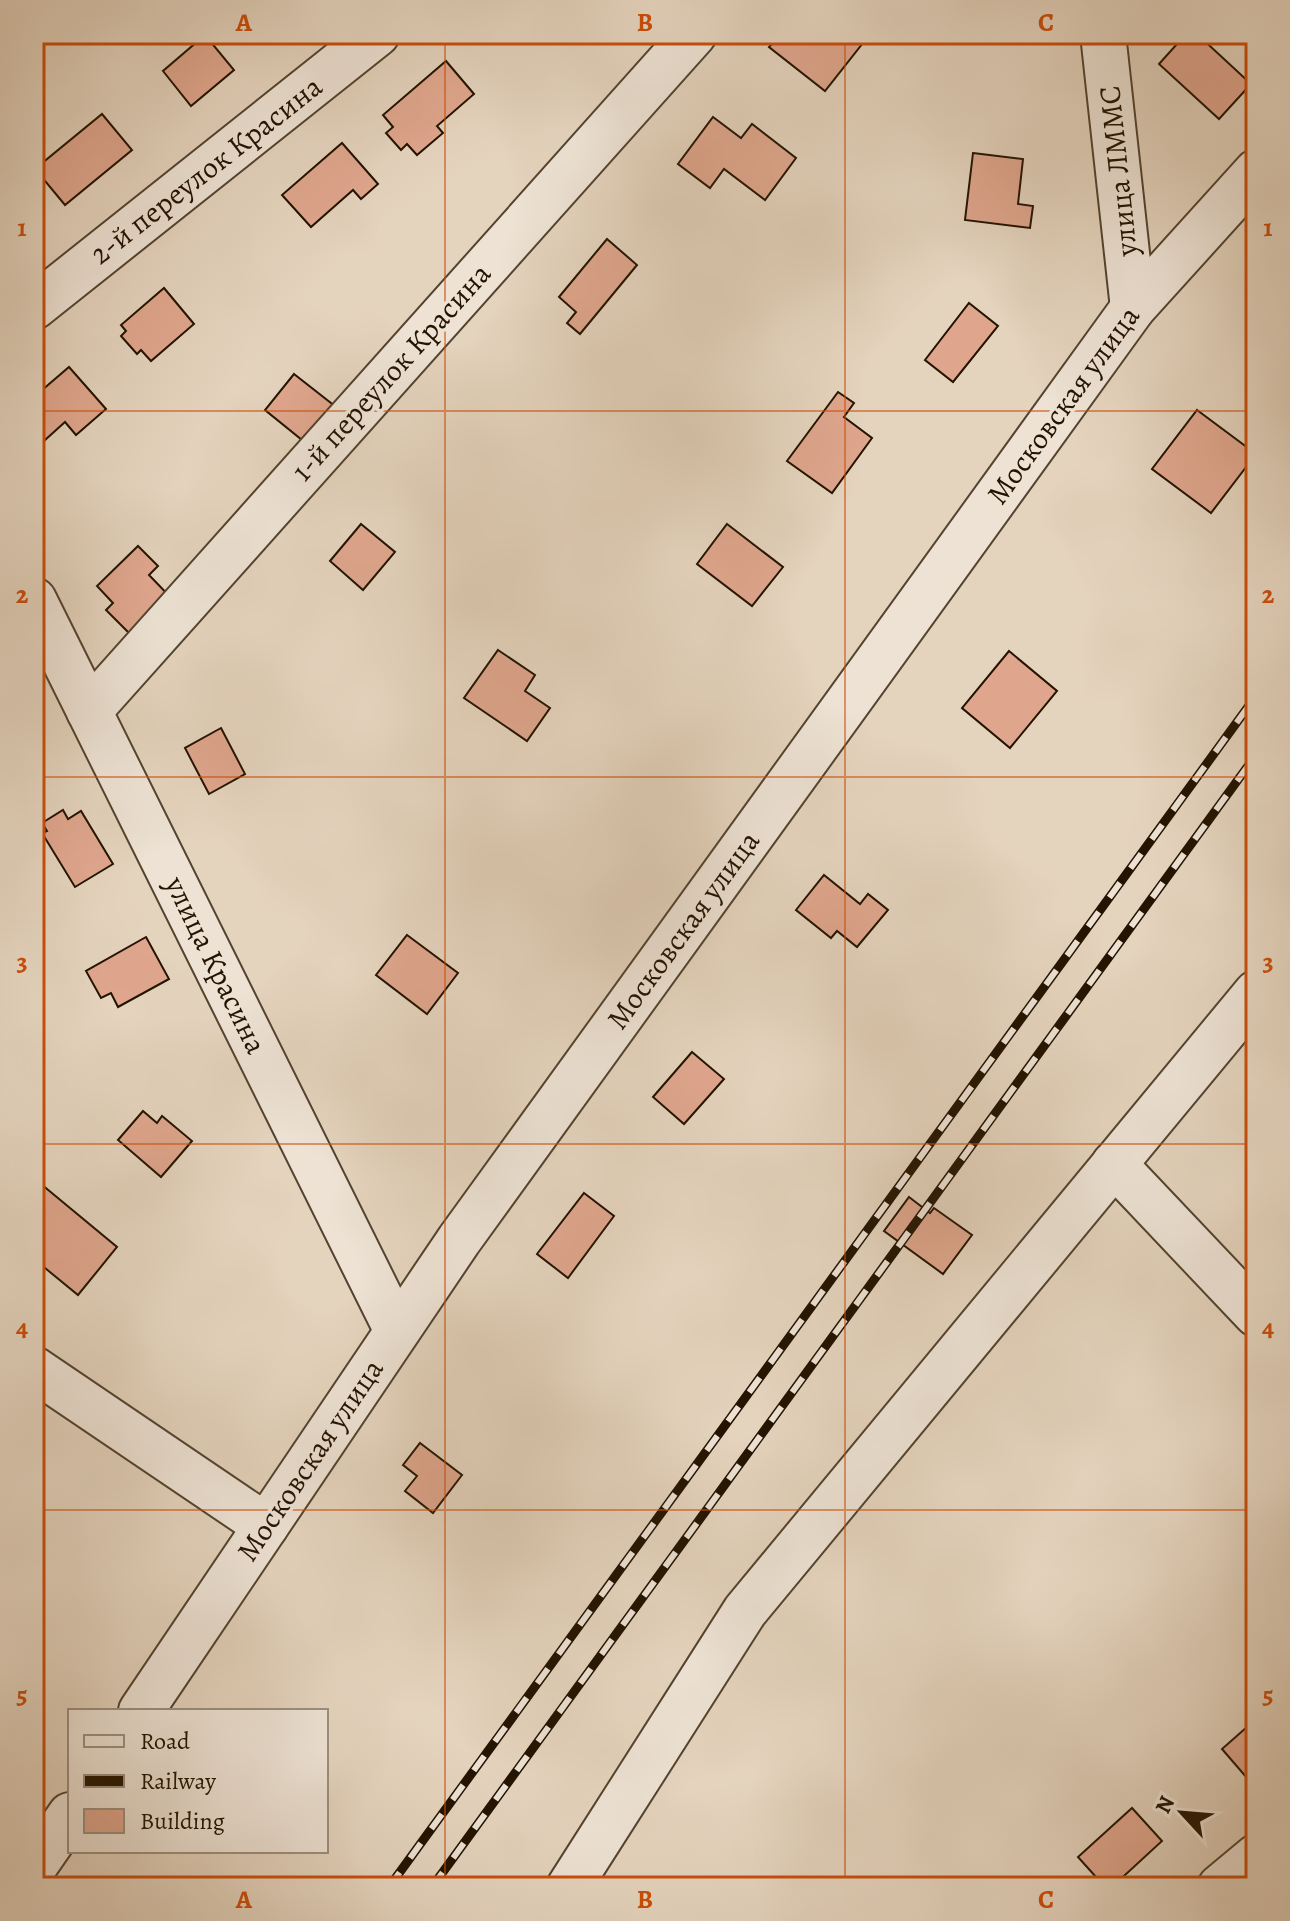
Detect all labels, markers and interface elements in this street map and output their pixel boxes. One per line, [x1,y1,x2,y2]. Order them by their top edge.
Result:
text: A [235,5,253,40]
text: B [637,5,653,40]
text: C [1038,5,1054,40]
street label: 2-й переулок Красина [82,67,331,273]
street label: улица ЛММС [1089,84,1147,259]
text: 1 [17,210,27,245]
text: 1 [1263,210,1273,245]
street label: 1-й переулок Красина [282,254,500,490]
street label: Московская улица [977,298,1149,512]
text: 2 [16,577,29,612]
text: 2 [1262,577,1275,612]
street label: Московская улица [597,823,769,1037]
street label: улица Красина [155,869,276,1060]
text: 3 [16,944,28,979]
text: 3 [1262,944,1274,979]
text: 4 [16,1310,28,1345]
text: 4 [1262,1310,1274,1345]
street label: Московская улица [227,1351,393,1569]
text: 5 [16,1677,28,1712]
text: 5 [1262,1677,1274,1712]
legend [68,1709,328,1853]
text: Road [140,1725,190,1757]
text: Railway [140,1765,216,1797]
north arrow [1142,1773,1222,1853]
text: N [1148,1791,1182,1818]
text: Building [140,1805,225,1837]
text: A [235,1882,253,1917]
text: B [637,1882,653,1917]
text: C [1038,1882,1054,1917]

